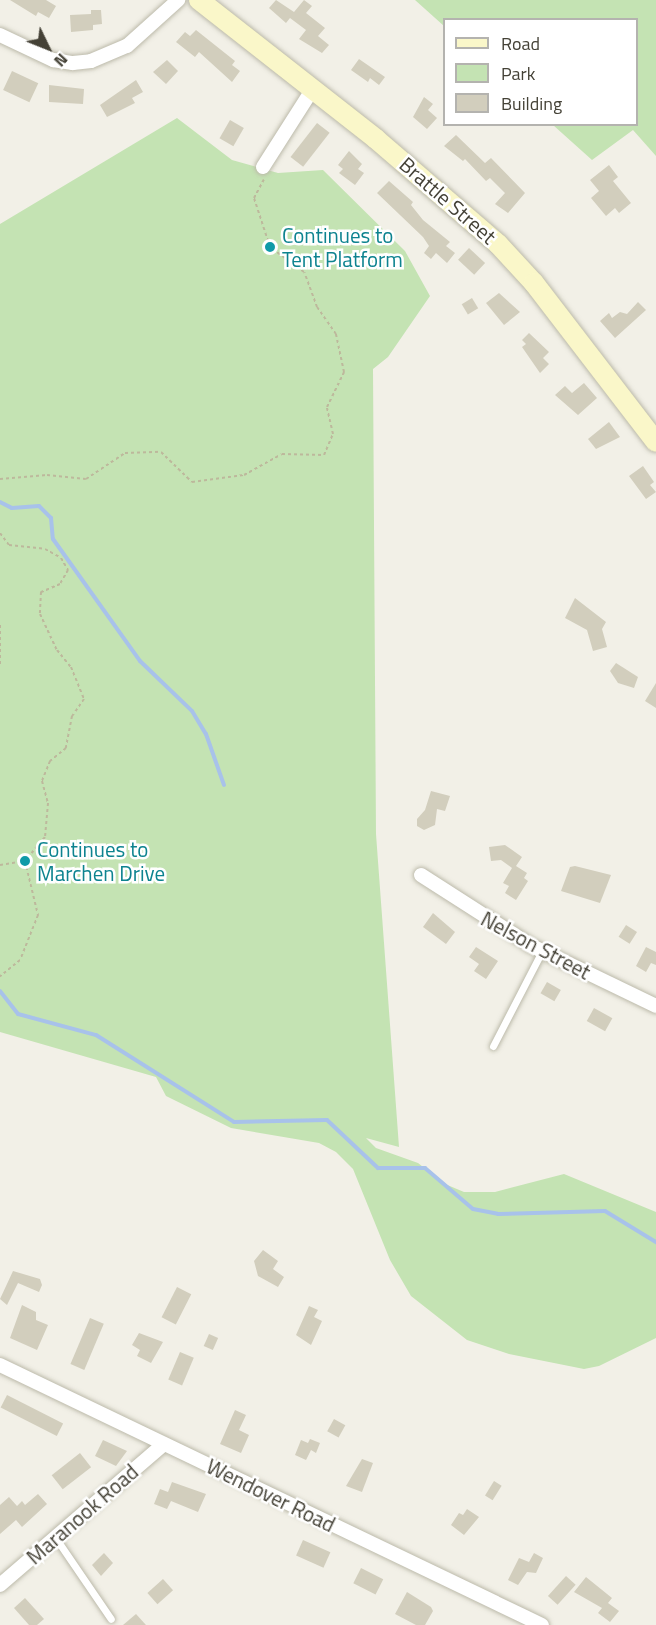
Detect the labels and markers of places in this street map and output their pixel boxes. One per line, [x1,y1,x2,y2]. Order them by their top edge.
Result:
place label: Continues to Tent Platform [282,222,403,272]
marker: Continues to Tent Platform [263,240,277,254]
place label: Continues to Marchen Drive [37,836,165,886]
marker: Continues to Marchen Drive [18,854,32,868]

